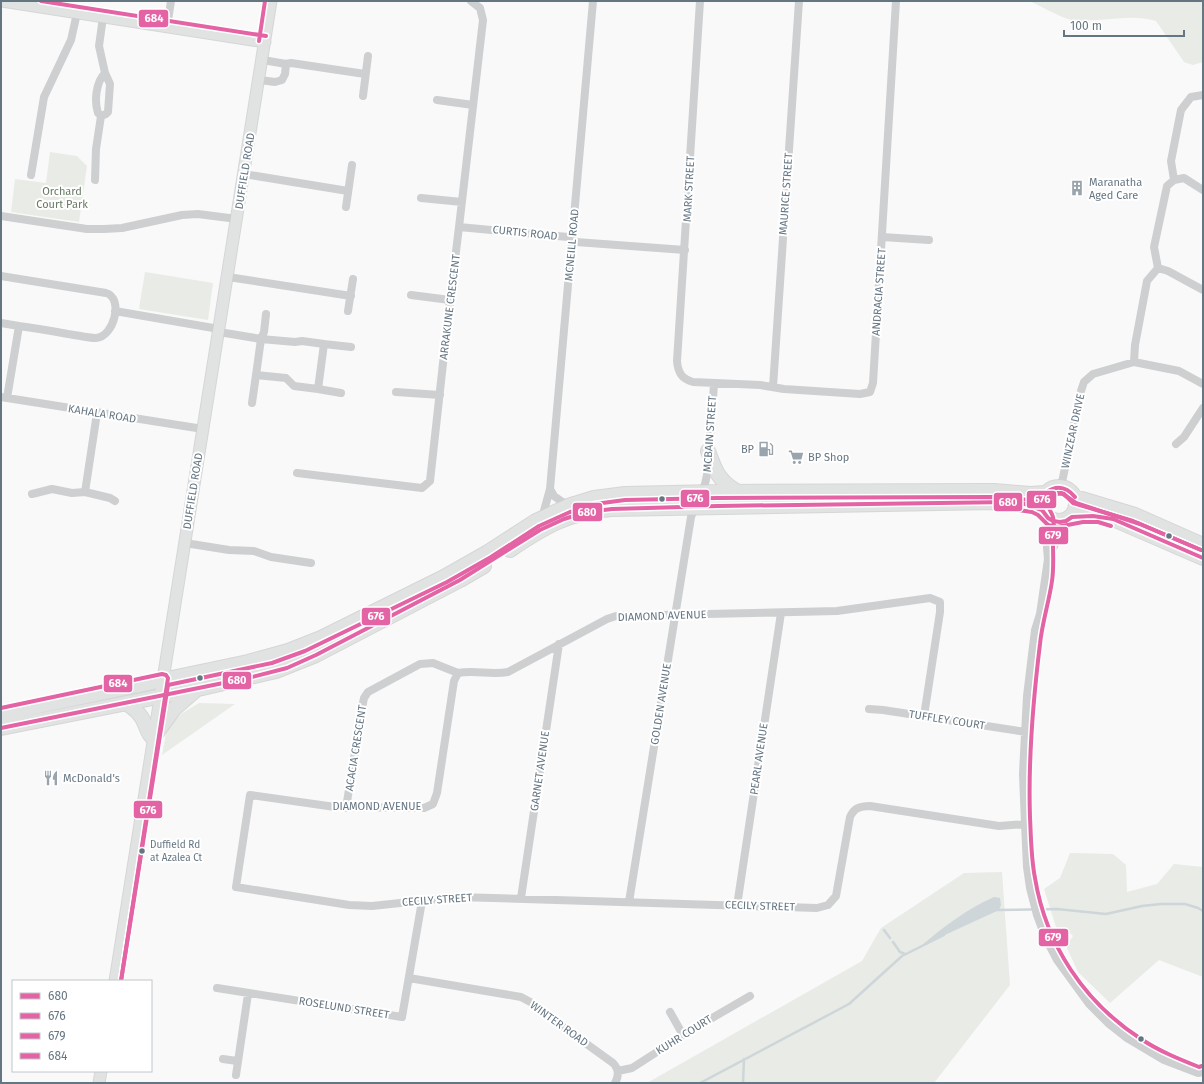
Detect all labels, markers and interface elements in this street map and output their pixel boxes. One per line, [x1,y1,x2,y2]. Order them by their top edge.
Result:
line badge: 684 [138,9,169,28]
text: 684 [145,12,163,25]
scale bar [1064,12,1184,38]
text: 100 m [1070,19,1102,33]
street label: DUFFIELD ROAD [233,132,257,210]
street label: MAURICE STREET [777,152,795,236]
street label: MARK STREET [681,155,697,223]
place label: Maranatha Aged Care [1089,176,1142,202]
building icon: Maranatha Aged Care [1068,179,1086,197]
park label: Orchard Court Park [36,185,88,211]
street label: MCNEILL ROAD [562,208,582,282]
street label: CURTIS ROAD [492,223,558,243]
street label: ANDRACIA STREET [869,247,889,336]
street label: ARRAKUNE CRESCENT [437,253,463,360]
street label: WINZEAR DRIVE [1059,392,1087,470]
street label: MCBAIN STREET [701,395,719,473]
street label: KAHALA ROAD [67,402,137,426]
fuel station icon: BP [757,440,775,458]
place label: BP [741,443,755,456]
supermarket icon: BP Shop [787,448,805,466]
place label: BP Shop [808,451,849,464]
street label: DUFFIELD ROAD [181,452,205,530]
line badge: 676 [680,489,710,508]
line badge: 676 [1026,490,1057,509]
text: 676 [686,492,704,505]
line badge: 680 [993,492,1023,512]
text: 676 [1033,493,1051,506]
unlabelled marker [657,494,667,504]
text: 680 [998,496,1018,509]
line badge: 680 [572,502,603,522]
text: 680 [577,506,597,519]
line badge: 679 [1038,526,1069,545]
text: 679 [1044,529,1062,542]
unlabelled marker [1164,531,1174,541]
line badge: 676 [361,607,391,626]
street label: DIAMOND AVENUE [617,608,707,624]
text: 676 [367,610,385,623]
street label: GOLDEN AVENUE [648,662,674,746]
line badge: 680 [222,671,252,690]
unlabelled marker [195,673,205,683]
line badge: 684 [103,674,133,693]
text: 680 [227,674,247,687]
text: 684 [109,677,127,690]
street label: ACACIA CRESCENT [343,704,369,792]
street label: TUFFLEY COURT [908,708,986,732]
street label: PEARL AVENUE [748,722,770,796]
street label: GARNET AVENUE [528,730,552,812]
restaurant icon: McDonald's [42,769,60,787]
place label: McDonald's [63,772,120,785]
line badge: 676 [133,800,163,819]
street label: DIAMOND AVENUE [332,800,422,813]
text: 676 [139,804,157,817]
place label: Duffield Rd at Azalea Ct [150,839,203,864]
marker: Duffield Rd at Azalea Ct [137,846,147,856]
street label: CECILY STREET [401,891,473,909]
street label: CECILY STREET [725,898,796,914]
line badge: 679 [1038,928,1069,947]
text: 679 [1044,931,1062,944]
legend [12,980,152,1072]
text: 680 [48,989,68,1003]
street label: ROSELUND STREET [298,994,391,1022]
street label: WINTER ROAD [527,999,591,1049]
text: 676 [48,1009,66,1023]
street label: KUHR COURT [654,1012,715,1057]
text: 679 [48,1029,66,1043]
unlabelled marker [1136,1034,1146,1044]
text: 684 [48,1049,68,1063]

